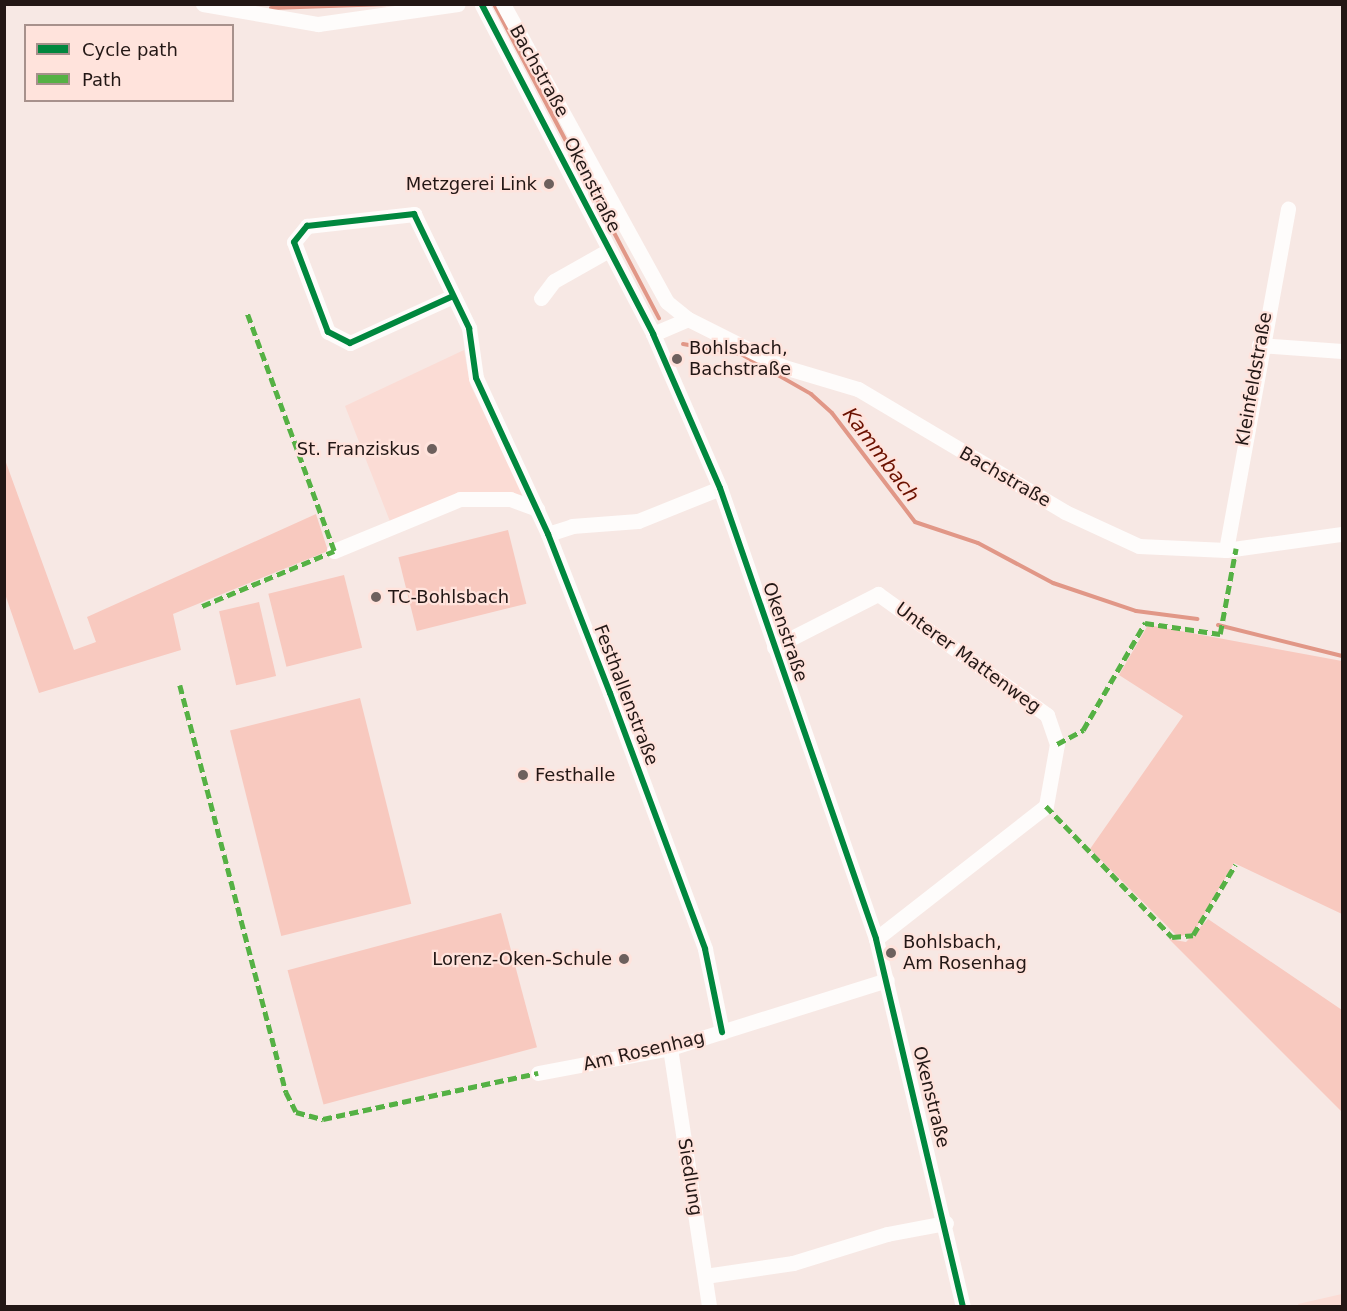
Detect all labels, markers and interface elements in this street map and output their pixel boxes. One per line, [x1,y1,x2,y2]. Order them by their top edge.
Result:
street label: Bachstraße [505,21,573,121]
legend [24,24,234,102]
text: Cycle path [82,39,178,60]
text: Path [82,69,122,90]
street label: Okenstraße [559,134,625,236]
place label: Metzgerei Link [406,173,537,195]
marker: Metzgerei Link [542,177,556,191]
street label: Kleinfeldstraße [1232,310,1276,448]
place label: Bohlsbach, Bachstraße [689,338,791,380]
marker: Bohlsbach, Bachstraße [670,352,684,366]
water label: Kammbach [838,403,924,507]
place label: St. Franziskus [297,438,420,460]
marker: St. Franziskus [425,442,439,456]
street label: Bachstraße [955,442,1055,512]
street label: Okenstraße [758,579,812,685]
place label: TC-Bohlsbach [388,586,509,608]
marker: TC-Bohlsbach [369,590,383,604]
street label: Unterer Mattenweg [891,598,1045,718]
street label: Festhallenstraße [589,622,663,768]
place label: Festhalle [535,764,615,786]
marker: Festhalle [516,768,530,782]
place label: Bohlsbach, Am Rosenhag [903,932,1027,974]
marker: Bohlsbach, Am Rosenhag [884,946,898,960]
place label: Lorenz-Oken-Schule [432,948,612,970]
marker: Lorenz-Oken-Schule [617,952,631,966]
street label: Am Rosenhag [581,1027,707,1075]
street label: Okenstraße [908,1044,954,1150]
street label: Siedlung [673,1137,707,1217]

